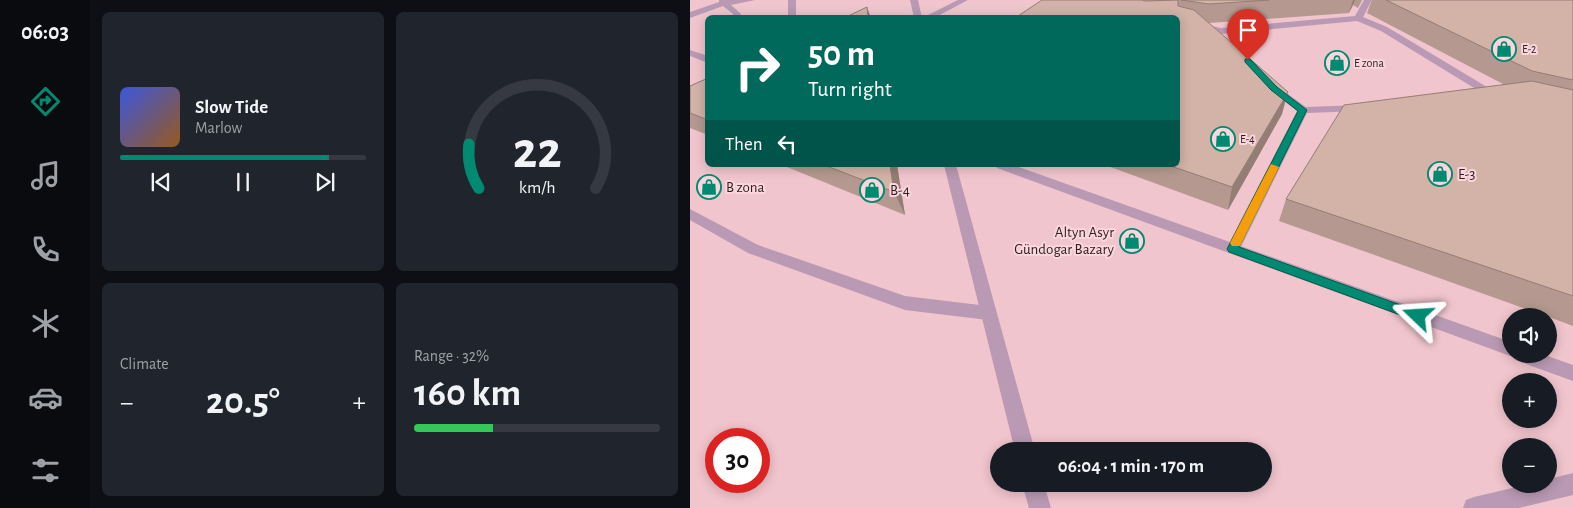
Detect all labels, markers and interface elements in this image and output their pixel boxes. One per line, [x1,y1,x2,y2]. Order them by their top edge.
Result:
pin [1227,9,1269,60]
icon: arrive [1234,16,1262,44]
text: 06:03 [21,21,69,43]
icon: right [725,35,790,100]
shop icon: E-2 [1491,36,1517,62]
text: 50 m [808,37,875,72]
place label: E-2 [1522,43,1537,55]
shop icon: E zona [1324,50,1350,76]
place label: E zona [1354,57,1385,69]
text: Turn right [808,78,892,100]
icon: directions [28,84,63,119]
text: Slow Tide [195,98,268,117]
text: Marlow [195,120,242,136]
text: 22 [513,125,561,177]
shop icon: E-4 [1210,126,1236,152]
icon: left [773,130,801,158]
place label: E-4 [1240,133,1255,145]
text: Then [725,135,763,154]
icon: music [28,158,63,193]
shop icon: E-3 [1427,161,1453,187]
place label: E-3 [1458,167,1476,182]
icon: previous [147,168,175,196]
icon: pause [229,168,257,196]
icon: next [311,168,339,196]
shop icon: B zona [696,174,722,200]
shop icon: B-4 [859,177,885,203]
text: km/h [519,179,555,197]
place label: B zona [726,180,764,195]
place label: B-4 [890,183,910,198]
place label: Altyn Asyr Gündogar Bazary [1014,225,1115,257]
shop icon: Altyn Asyr Gündogar Bazary [1119,228,1145,254]
icon: phone [28,232,63,267]
position arrow [1391,289,1443,341]
icon: climate [28,306,63,341]
map controls [1502,308,1557,493]
button: sound [1502,308,1557,363]
text: Range · 32% [414,348,489,364]
text: Climate [120,356,169,372]
button: + [1502,373,1557,428]
text: 160 km [414,375,521,413]
icon: car [28,380,63,415]
text: 20.5° [206,383,280,421]
text: − [120,389,133,417]
text: + [353,389,366,417]
speed limit sign: 30 [705,428,770,493]
button: − [1502,438,1557,493]
icon: filters [28,453,63,488]
text: 06:04 · 1 min · 170 m [1058,457,1204,476]

